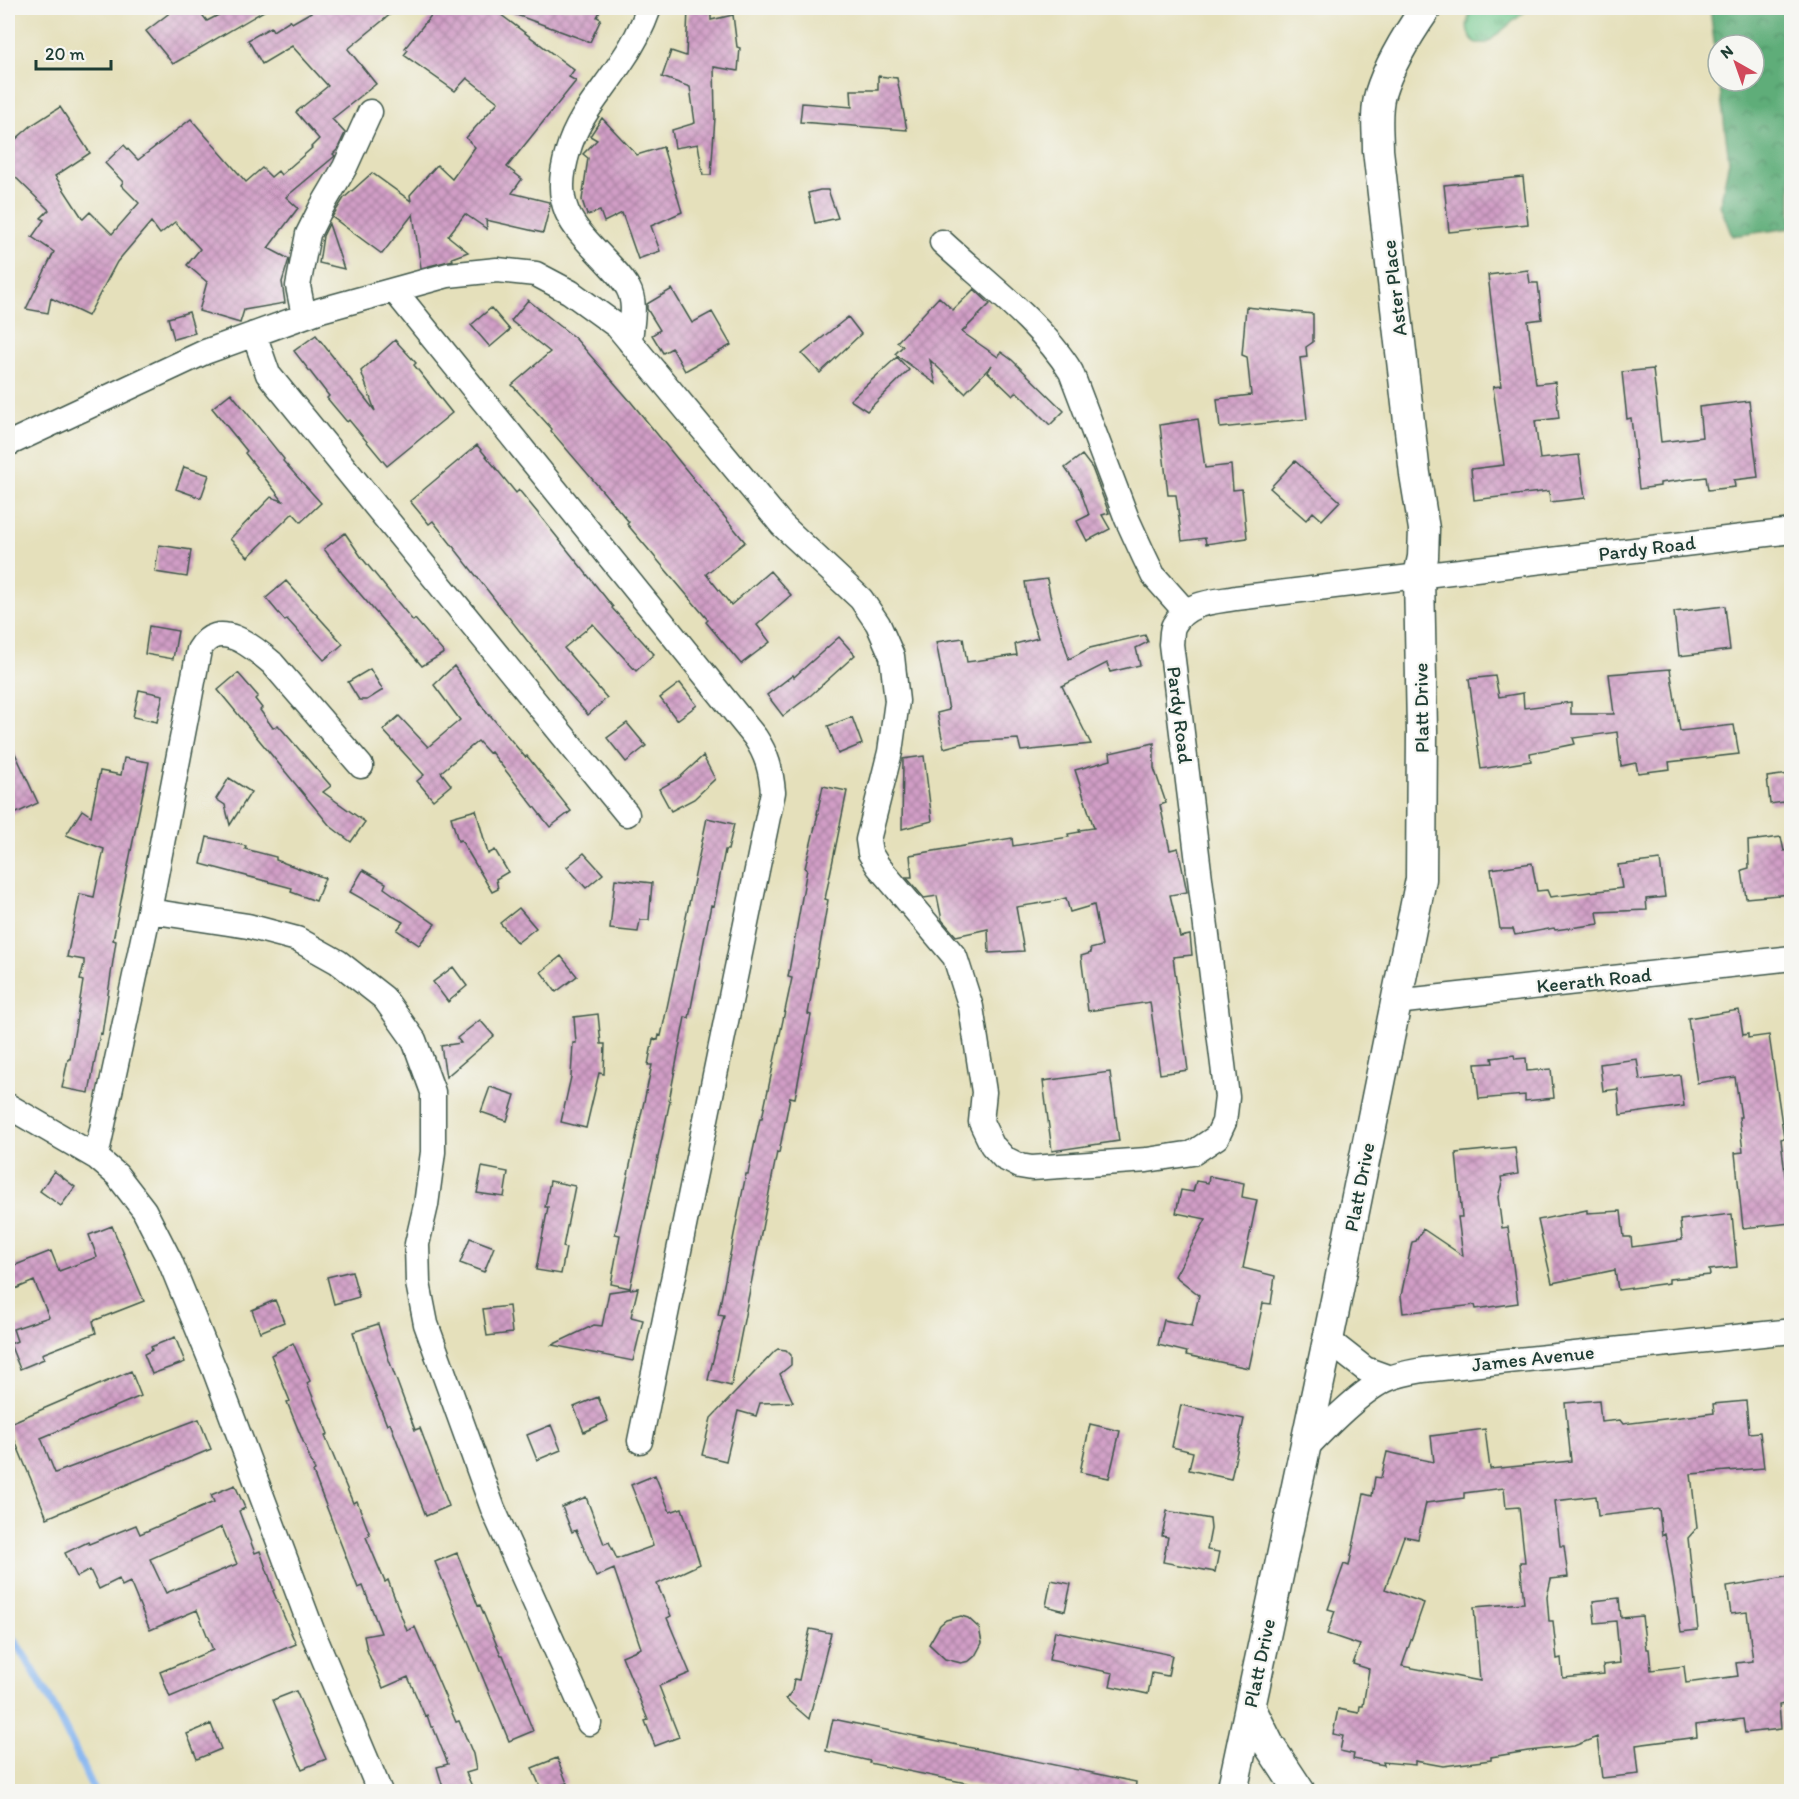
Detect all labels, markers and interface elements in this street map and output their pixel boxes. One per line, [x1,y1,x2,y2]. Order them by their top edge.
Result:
scale bar [36,33,111,71]
north arrow [1706,33,1766,93]
text: N [1716,41,1737,63]
text: 20 m [45,43,85,65]
street label: Aster Place [1376,238,1412,338]
street label: Pardy Road [1597,530,1697,566]
street label: Platt Drive [1408,663,1434,753]
street label: Pardy Road [1162,665,1198,765]
street label: Keerath Road [1535,962,1653,998]
street label: Platt Drive [1339,1140,1379,1234]
street label: James Avenue [1471,1340,1595,1376]
street label: Platt Drive [1238,1616,1280,1710]

